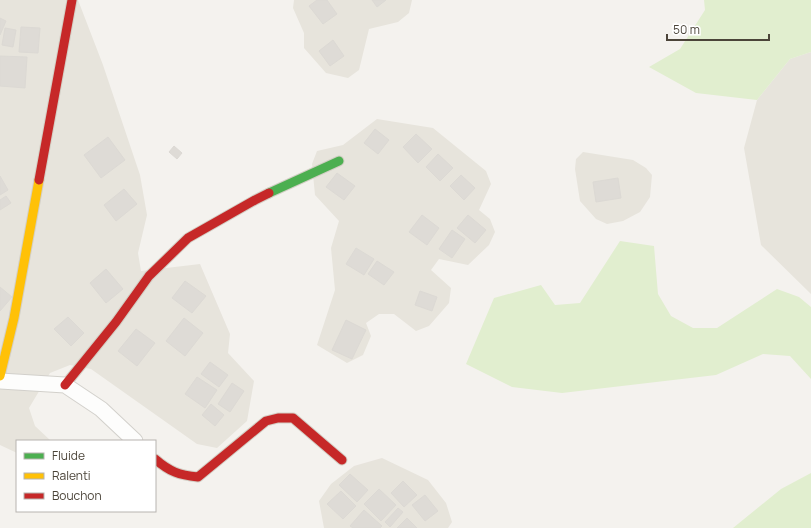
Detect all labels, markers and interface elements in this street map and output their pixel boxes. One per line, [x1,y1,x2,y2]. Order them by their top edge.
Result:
scale bar [667,16,769,42]
text: 50 m [673,21,700,38]
legend [16,440,156,512]
text: Fluide [52,447,85,464]
text: Ralenti [52,467,91,484]
text: Bouchon [52,487,102,504]

